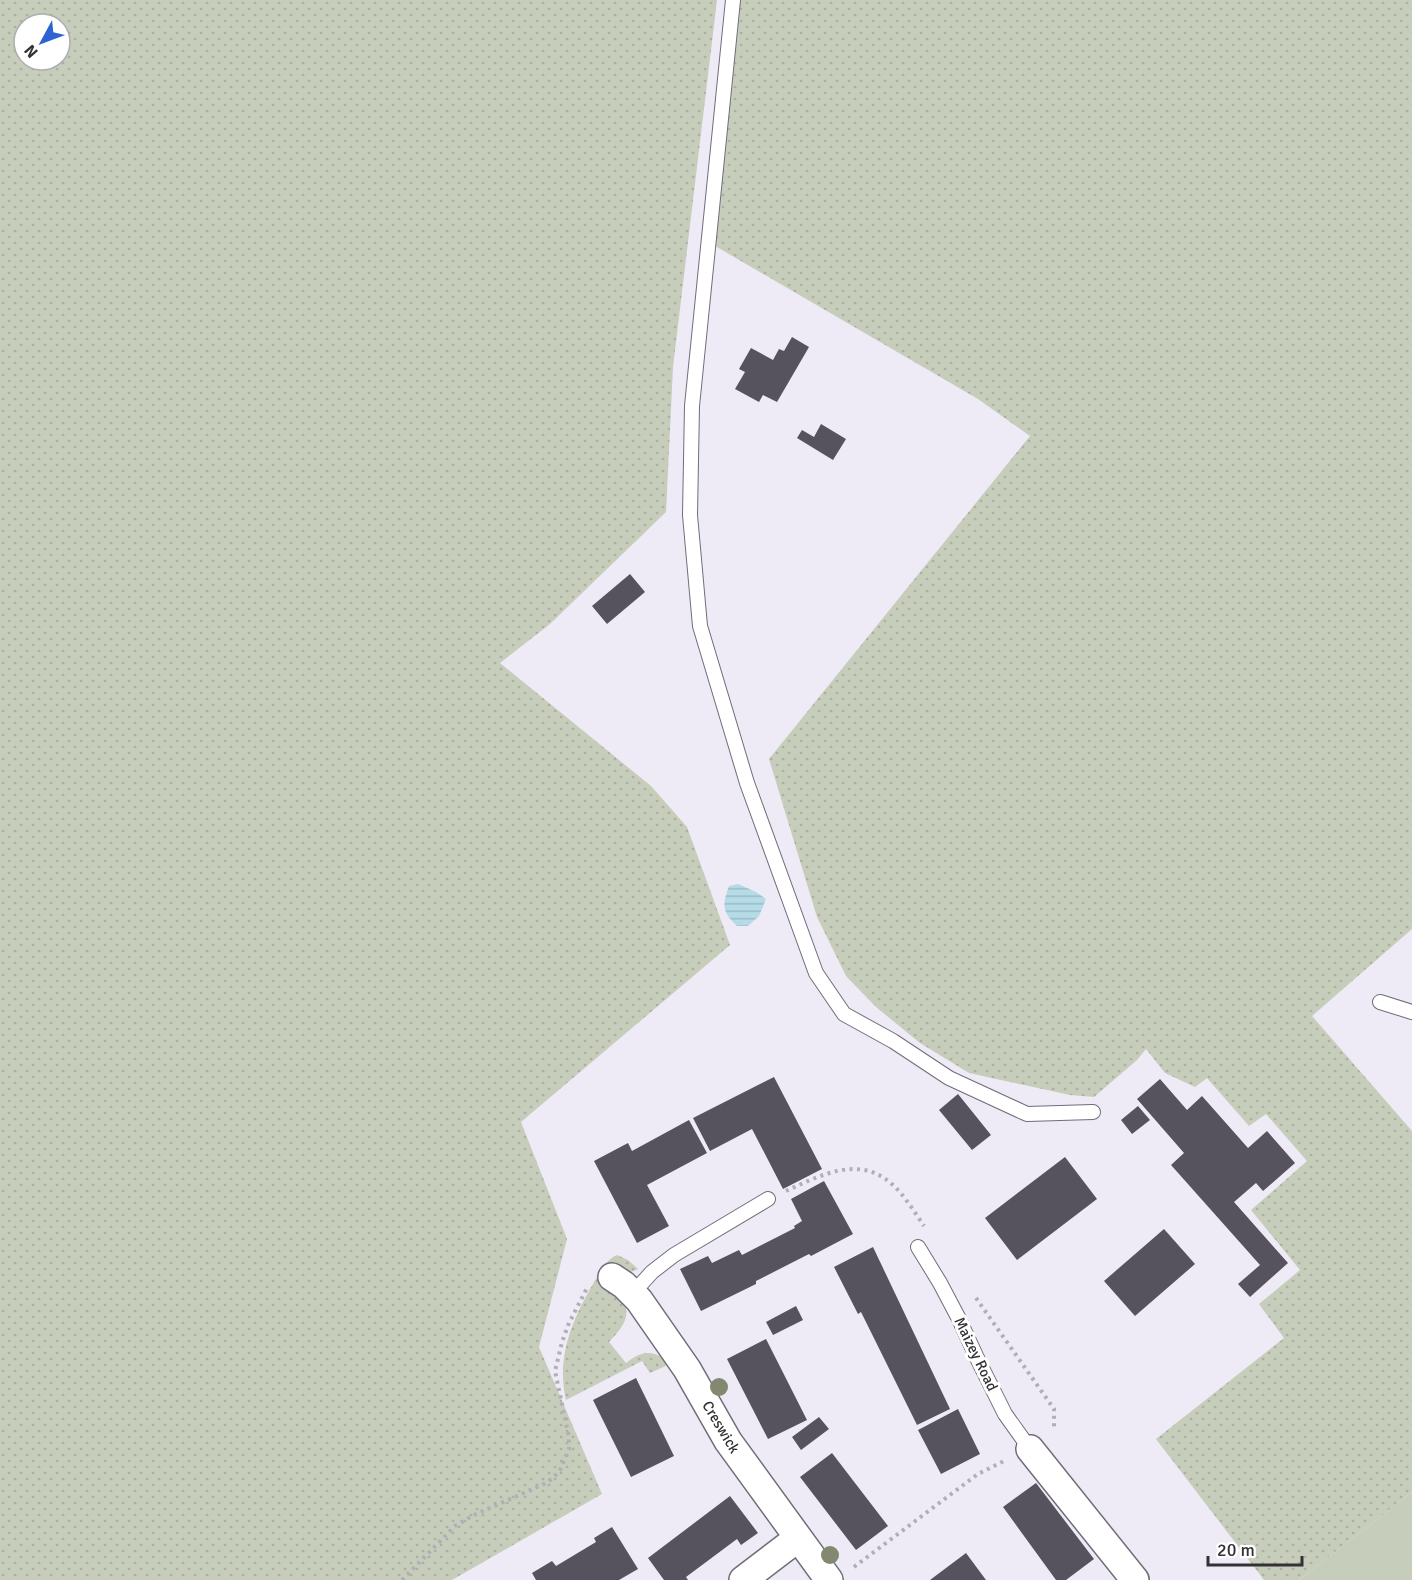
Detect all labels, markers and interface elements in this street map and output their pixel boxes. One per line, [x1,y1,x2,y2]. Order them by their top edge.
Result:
north arrow [12,12,72,72]
text: N [20,40,43,62]
street label: Maizey Road [950,1314,1002,1394]
street label: Creswick [698,1397,744,1457]
scale bar [1208,1529,1302,1567]
text: 20 m [1217,1539,1255,1561]

